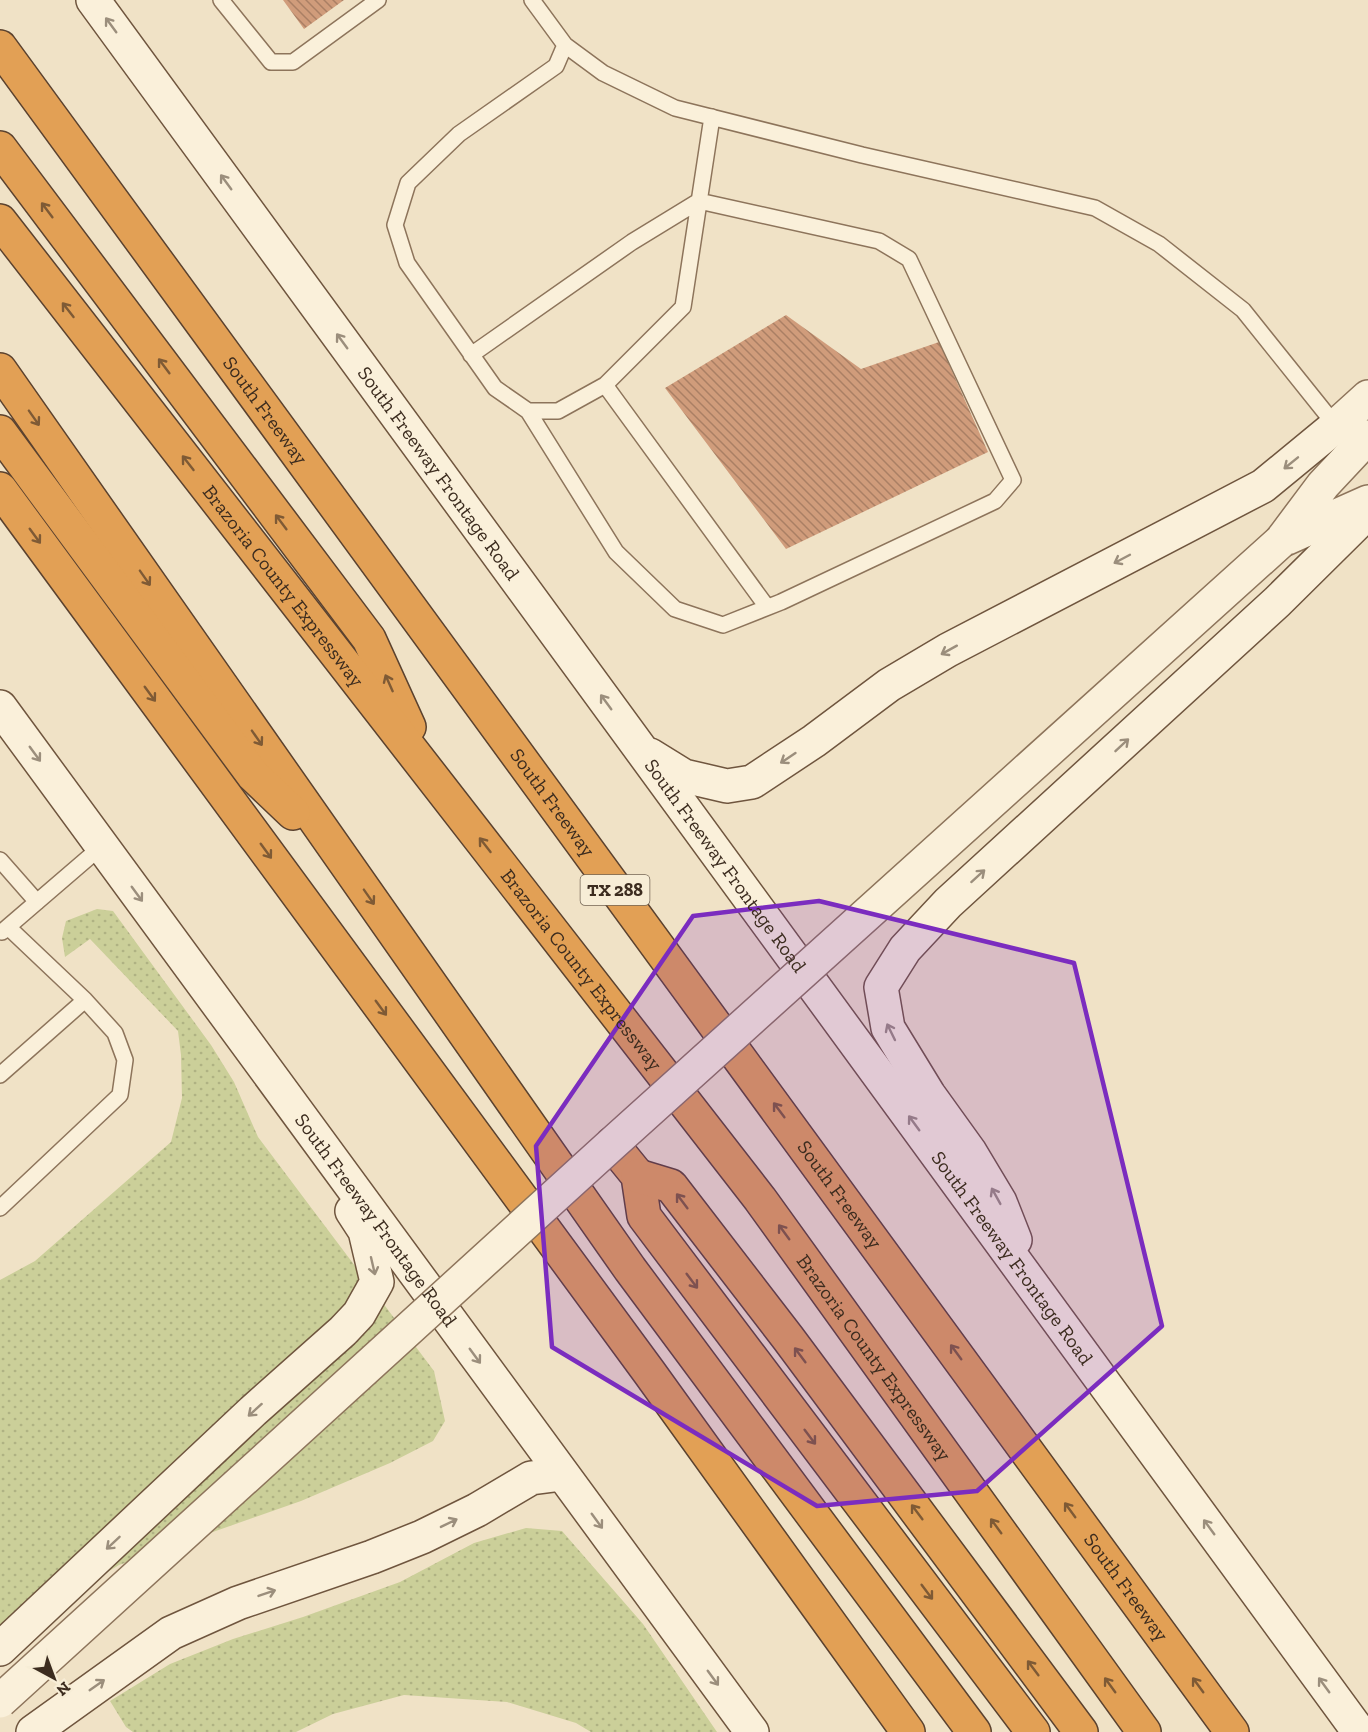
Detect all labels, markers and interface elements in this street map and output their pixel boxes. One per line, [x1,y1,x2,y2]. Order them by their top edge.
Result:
one-way arrow [105,17,117,33]
one-way arrow [220,175,232,191]
one-way arrow [40,203,53,219]
one-way arrow [62,302,75,318]
one-way arrow [336,334,348,350]
street label: South Freeway [218,351,314,470]
one-way arrow [158,358,171,374]
street label: South Freeway Frontage Road [353,362,525,585]
one-way arrow [28,410,40,426]
one-way arrow [182,456,195,472]
one-way arrow [1283,456,1299,469]
street label: Brazoria County Expressway [198,480,370,692]
one-way arrow [275,514,288,530]
one-way arrow [28,528,41,544]
one-way arrow [1114,553,1131,565]
one-way arrow [139,569,151,586]
one-way arrow [941,645,959,656]
one-way arrow [383,675,394,693]
one-way arrow [144,685,156,701]
one-way arrow [600,695,612,711]
one-way arrow [251,729,263,745]
one-way arrow [1114,738,1129,752]
street label: South Freeway [505,744,601,862]
one-way arrow [28,746,41,762]
one-way arrow [780,753,797,765]
street label: South Freeway Frontage Road [640,754,812,977]
one-way arrow [478,837,491,853]
one-way arrow [259,842,272,858]
street label: Brazoria County Expressway [496,864,668,1076]
one-way arrow [970,869,985,883]
road number: TX 288 [580,875,650,905]
one-way arrow [131,885,143,901]
one-way arrow [363,889,375,905]
one-way arrow [374,1000,387,1016]
one-way arrow [885,1023,897,1041]
one-way arrow [772,1103,785,1119]
street label: South Freeway Frontage Road [290,1108,462,1331]
one-way arrow [907,1115,920,1131]
street label: South Freeway [792,1136,888,1254]
street label: South Freeway Frontage Road [926,1146,1098,1369]
one-way arrow [990,1188,1002,1205]
one-way arrow [676,1193,688,1209]
one-way arrow [777,1224,790,1240]
street label: Brazoria County Expressway [792,1250,957,1466]
one-way arrow [368,1256,380,1275]
one-way arrow [686,1273,699,1289]
one-way arrow [950,1345,962,1361]
one-way arrow [468,1348,481,1364]
one-way arrow [794,1348,807,1364]
one-way arrow [247,1403,262,1417]
one-way arrow [803,1428,816,1444]
one-way arrow [1064,1503,1077,1519]
one-way arrow [911,1504,923,1520]
one-way arrow [591,1513,603,1529]
one-way arrow [440,1517,458,1529]
one-way arrow [990,1519,1002,1535]
one-way arrow [1203,1520,1215,1536]
street label: South Freeway [1079,1528,1174,1646]
one-way arrow [105,1536,120,1551]
one-way arrow [921,1584,934,1600]
one-way arrow [257,1586,276,1597]
north arrow [24,1648,84,1708]
one-way arrow [1027,1661,1040,1677]
one-way arrow [707,1670,719,1686]
one-way arrow [1104,1677,1116,1693]
one-way arrow [1191,1677,1204,1693]
one-way arrow [1318,1677,1331,1693]
text: N [53,1678,74,1700]
one-way arrow [88,1679,105,1691]

